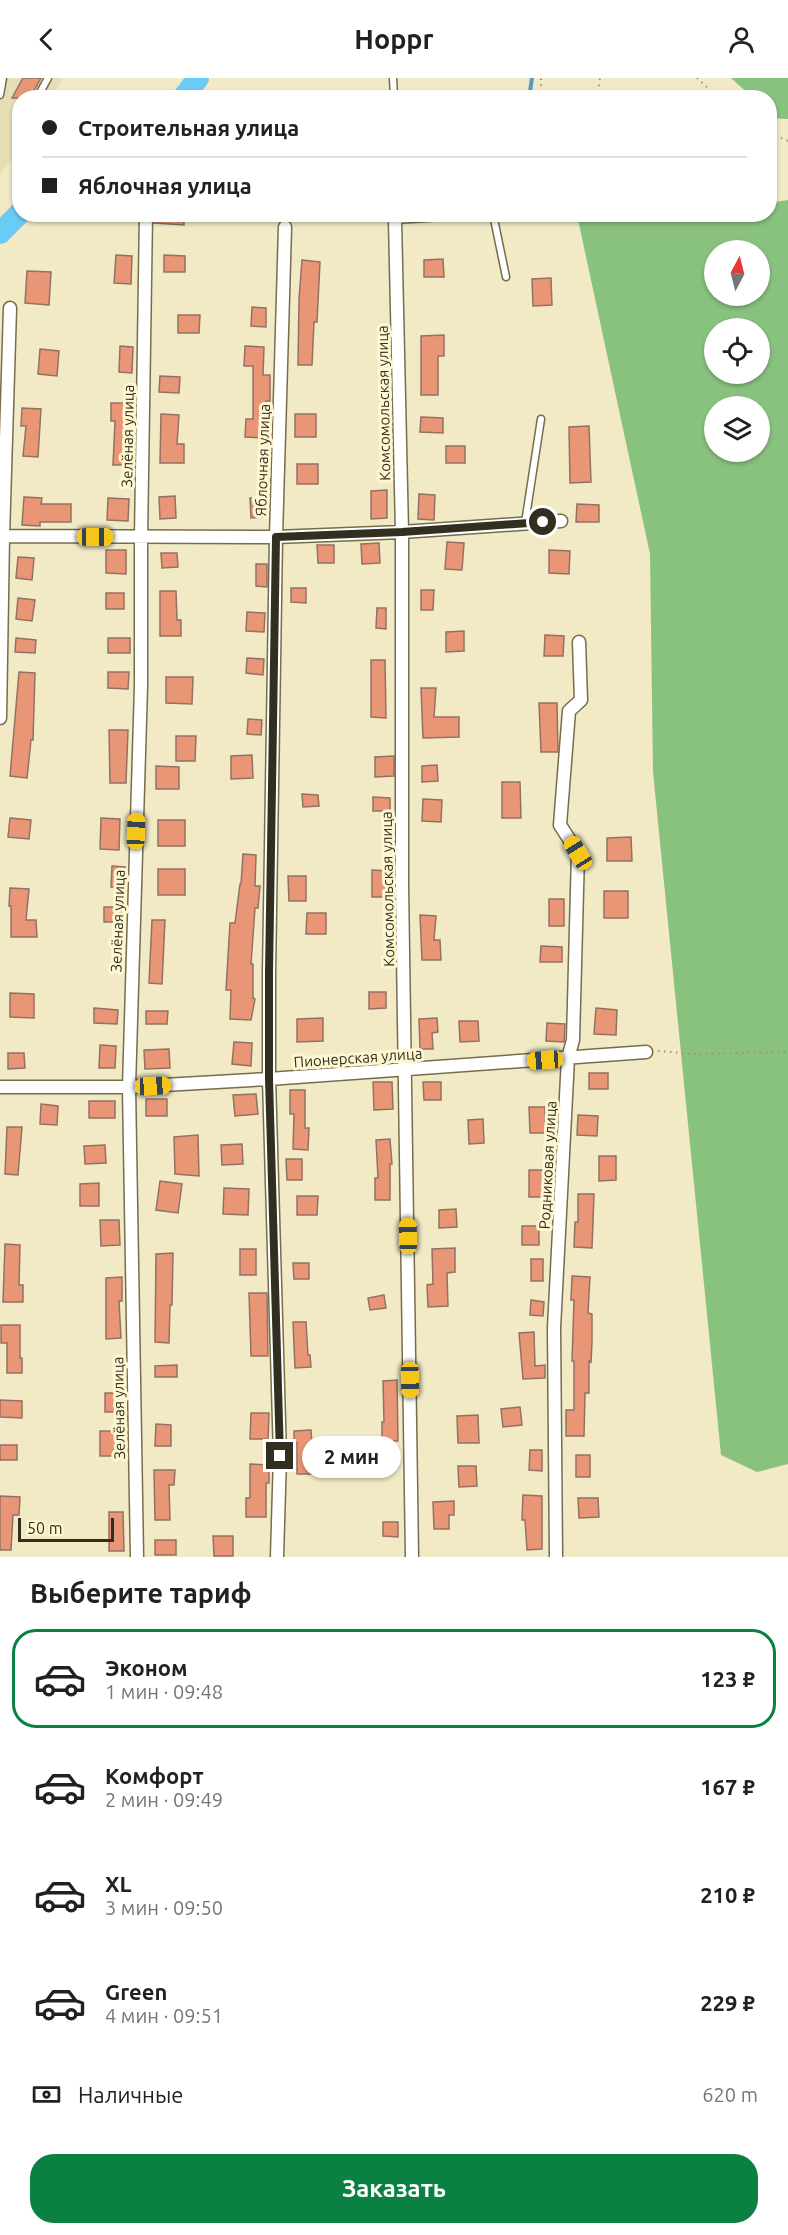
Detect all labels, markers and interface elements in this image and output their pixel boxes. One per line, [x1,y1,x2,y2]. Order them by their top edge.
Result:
icon: back [30,23,63,56]
icon: person [725,23,758,56]
text: Hoppr [354,24,434,54]
text: Строительная улица [78,115,299,140]
text: Яблочная улица [78,173,252,198]
north arrow [704,240,770,306]
map controls [704,240,770,462]
button: locate [704,318,770,384]
street label: Комсомольская улица [374,325,393,481]
street label: Зелёная улица [118,384,137,488]
button: layers [704,396,770,462]
street label: Яблочная улица [252,403,273,517]
route start [529,508,556,535]
car [77,528,113,546]
street label: Комсомольская улица [378,811,397,967]
car [126,813,146,849]
car [561,833,595,873]
street label: Зелёная улица [107,869,128,973]
street label: Пионерская улица [293,1045,423,1070]
car [526,1050,564,1070]
car [135,1076,171,1096]
street label: Родниковая улица [536,1100,559,1230]
car [399,1218,417,1254]
street label: Зелёная улица [109,1356,128,1460]
car [401,1362,419,1398]
callout: 2 мин [301,1435,400,1477]
route end [266,1442,293,1469]
text: 2 мин [324,1445,379,1468]
scale bar [18,1515,114,1542]
text: 50 m [27,1519,63,1537]
text: Выберите тариф [30,1578,252,1608]
icon: car [33,1652,87,1706]
text: Эконом [105,1655,187,1680]
text: 123 ₽ [700,1666,755,1691]
text: 1 мин · 09:48 [105,1680,223,1703]
icon: car [33,1760,87,1814]
text: Комфорт [105,1763,204,1788]
text: 167 ₽ [700,1774,755,1799]
text: 2 мин · 09:49 [105,1788,223,1811]
icon: car [33,1868,87,1922]
text: XL [105,1871,132,1896]
text: 210 ₽ [700,1882,755,1907]
text: 3 мин · 09:50 [105,1896,223,1919]
icon: car [33,1976,87,2030]
text: Green [105,1979,167,2004]
text: 229 ₽ [700,1990,755,2015]
text: 4 мин · 09:51 [105,2004,223,2027]
icon: cash [30,2078,63,2111]
text: Наличные [78,2082,183,2107]
text: 620 m [702,2083,758,2106]
button: Заказать [30,2154,758,2223]

